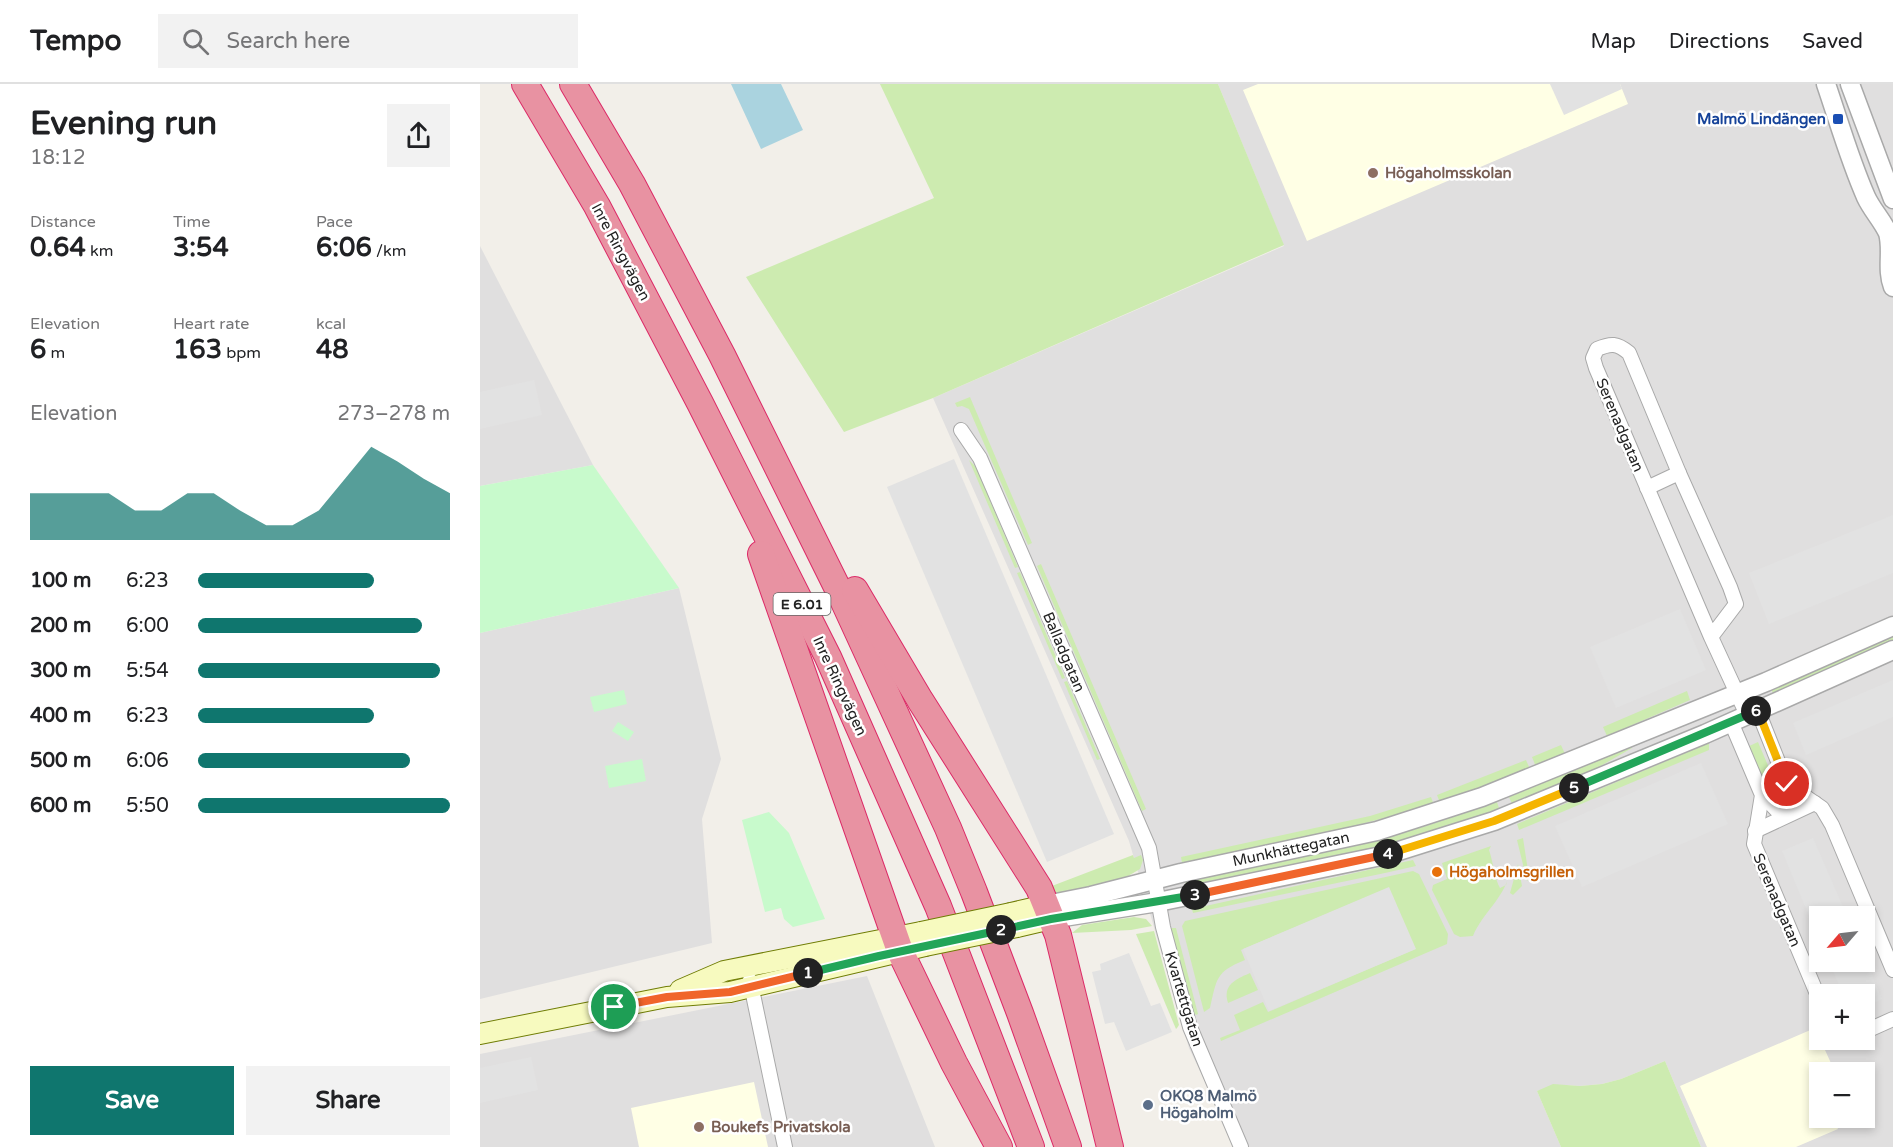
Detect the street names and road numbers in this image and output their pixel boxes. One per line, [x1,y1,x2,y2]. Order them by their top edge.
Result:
street label: Inre Ringvägen [588,200,654,304]
street label: Serenadgatan [1592,376,1648,474]
road number: E 6.01 [774,593,830,615]
street label: Balladgatan [1039,609,1089,695]
street label: Inre Ringvägen [809,633,871,739]
street label: Munkhättegatan [1231,828,1351,870]
street label: Serenadgatan [1749,851,1805,949]
street label: Kvartettgatan [1161,949,1207,1049]

